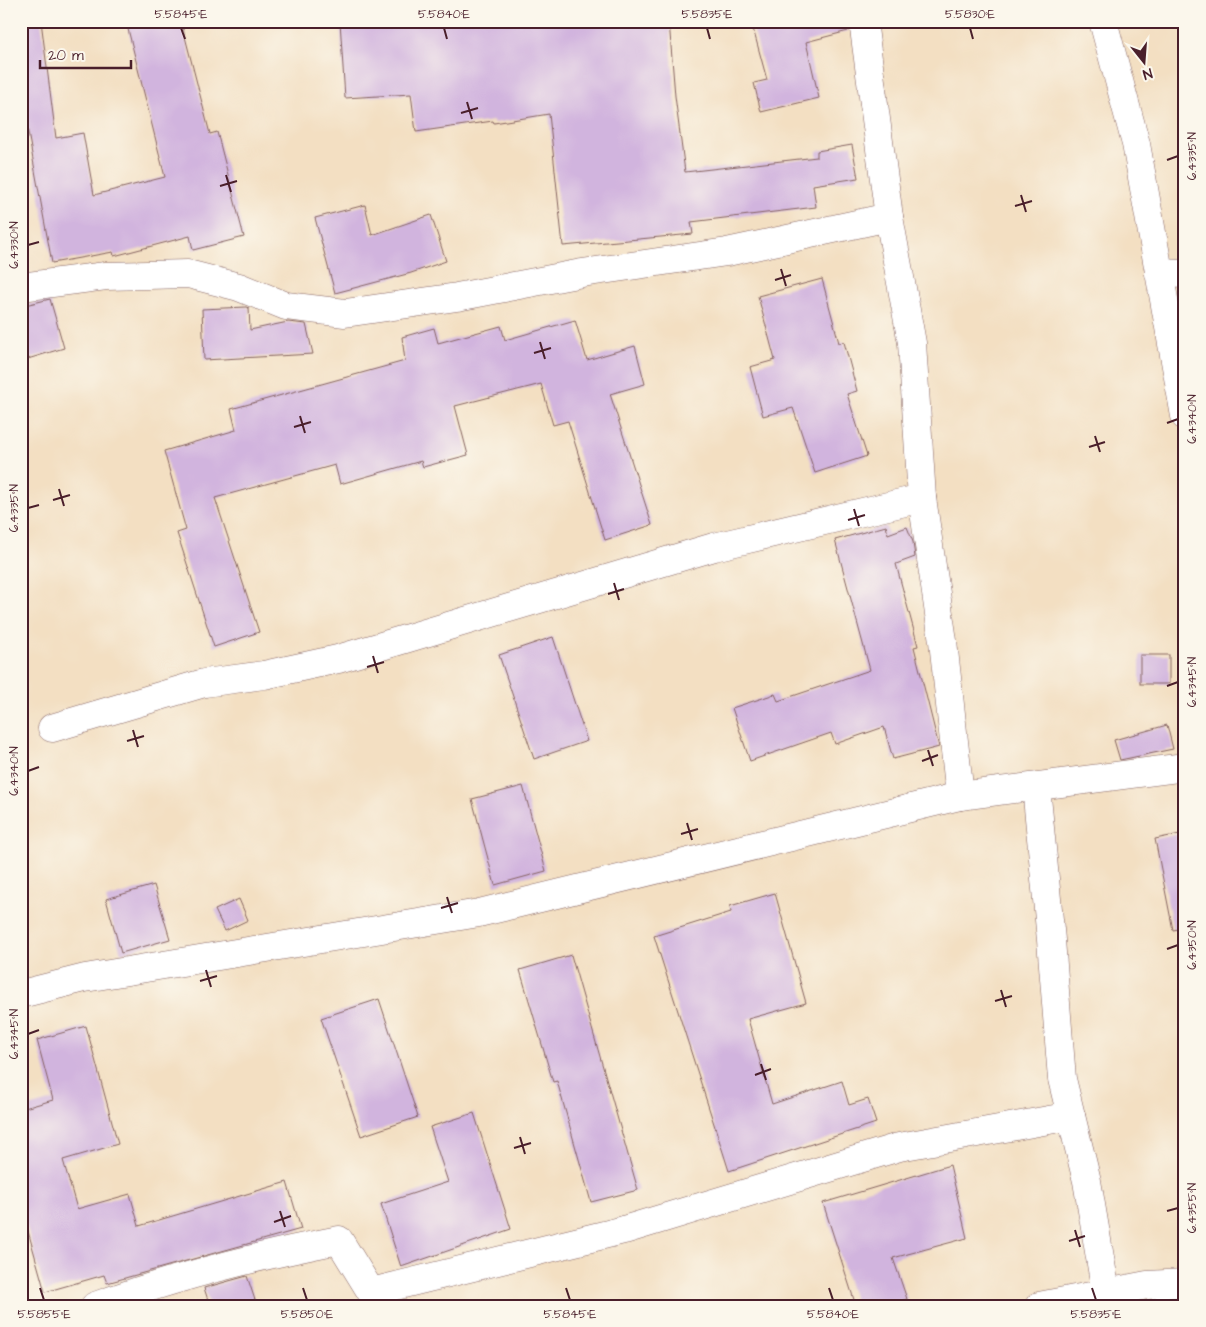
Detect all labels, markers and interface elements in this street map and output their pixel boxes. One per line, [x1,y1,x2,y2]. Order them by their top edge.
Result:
text: 5.5845°E [155,6,207,23]
text: 5.5840°E [418,6,470,23]
text: 5.5835°E [682,6,732,23]
text: 5.5830°E [945,6,995,23]
scale bar [40,38,131,70]
north arrow [1118,38,1168,88]
text: 20 m [48,45,84,66]
text: N [1140,63,1155,84]
text: 6.4335°N [1184,131,1201,180]
text: 6.4330°N [6,221,23,269]
text: 6.4340°N [1184,394,1201,444]
text: 6.4335°N [6,483,23,532]
text: 6.4345°N [1184,656,1201,707]
text: 6.4340°N [6,746,23,796]
text: 6.4350°N [1184,920,1201,970]
text: 6.4345°N [6,1008,23,1059]
text: 6.4355°N [1184,1182,1201,1233]
text: 5.5855°E [17,1306,71,1323]
text: 5.5850°E [281,1306,333,1323]
text: 5.5845°E [544,1306,596,1323]
text: 5.5840°E [807,1306,859,1323]
text: 5.5835°E [1071,1306,1121,1323]

